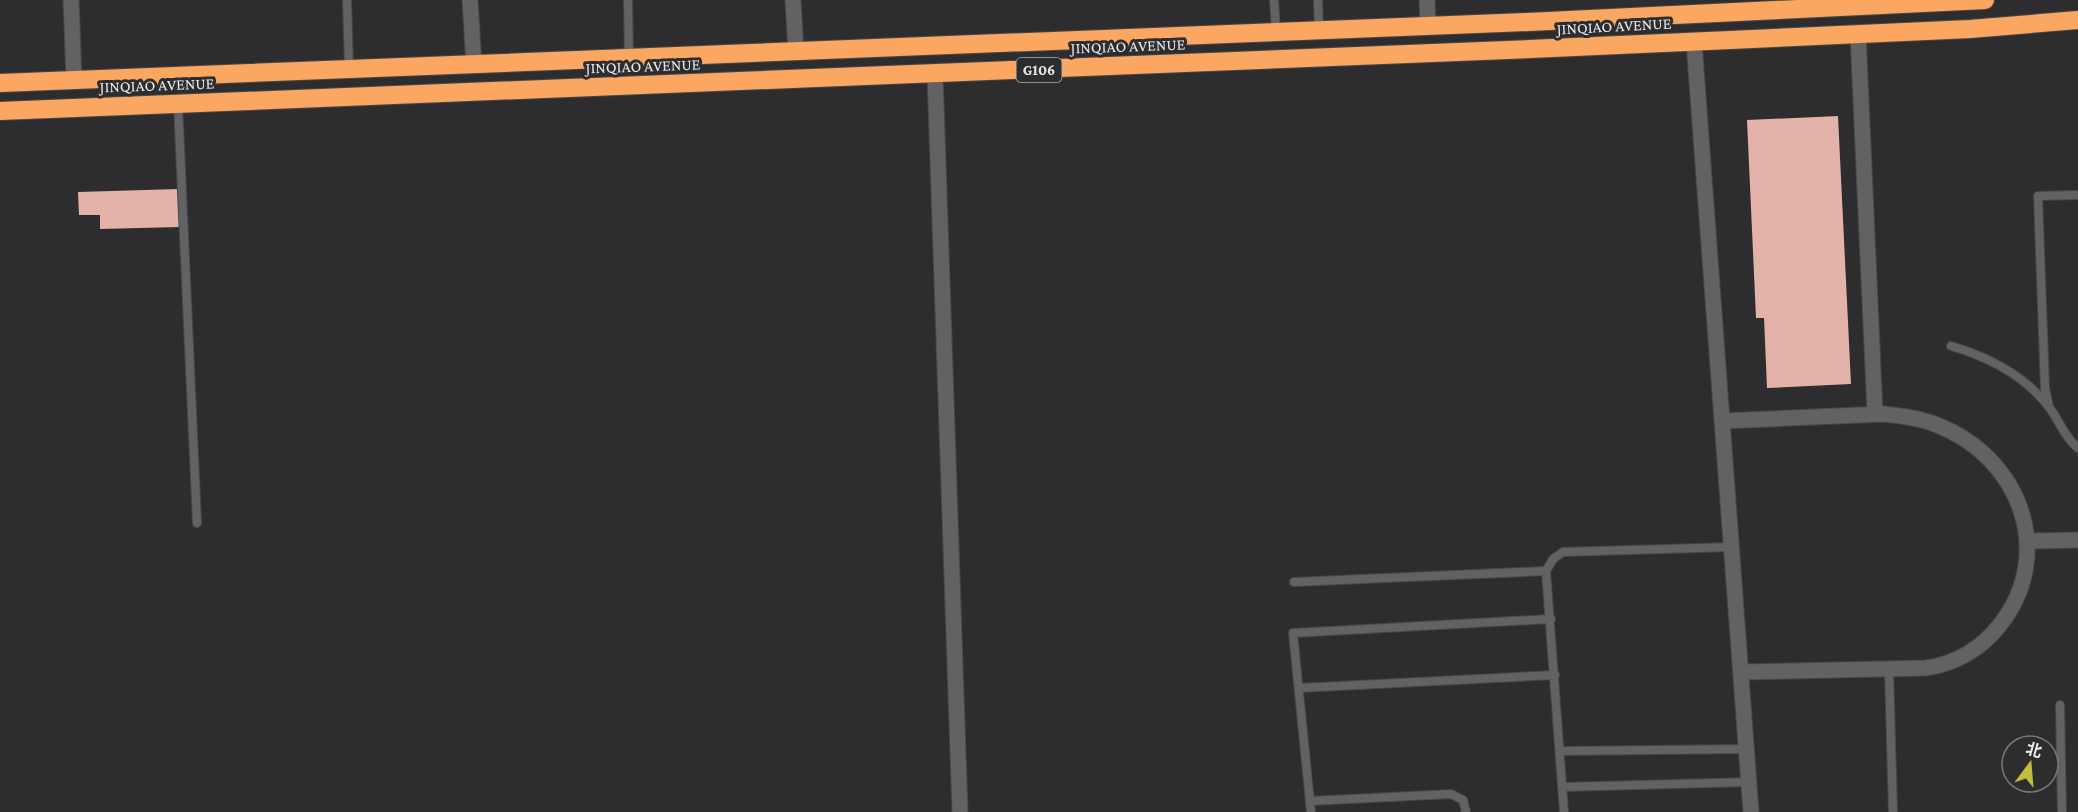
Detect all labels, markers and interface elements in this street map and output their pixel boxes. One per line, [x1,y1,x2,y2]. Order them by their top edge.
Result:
street label: JINQIAO AVENUE [1554,14,1672,39]
street label: JINQIAO AVENUE [1068,35,1186,58]
street label: JINQIAO AVENUE [583,55,701,78]
road number: G106 [1016,58,1062,82]
street label: JINQIAO AVENUE [97,74,215,97]
north arrow [2000,734,2060,794]
text: 北 [2024,740,2044,760]

